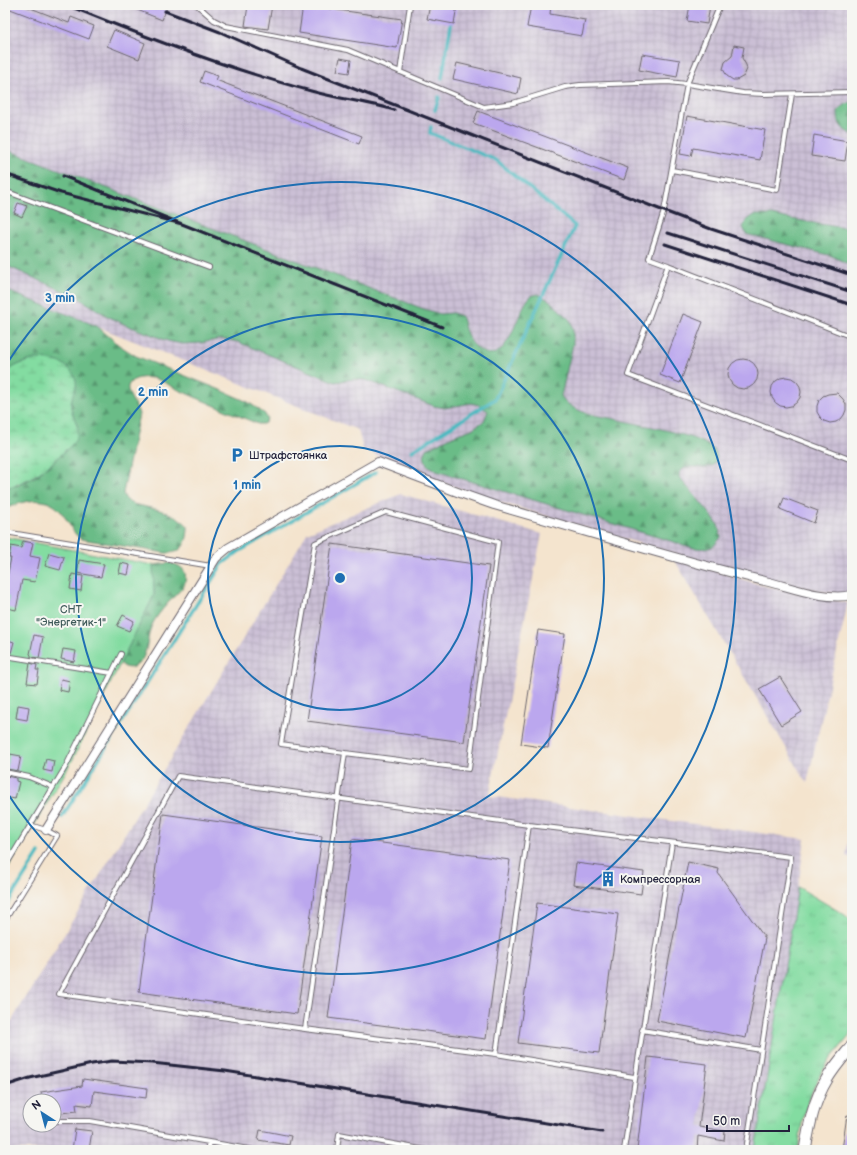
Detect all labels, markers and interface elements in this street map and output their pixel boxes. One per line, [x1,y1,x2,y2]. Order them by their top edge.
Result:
text: 3 min [45,291,75,306]
text: 2 min [138,385,168,400]
parking icon: Штрафстоянка [228,446,246,464]
place label: Штрафстоянка [249,449,328,462]
text: 1 min [233,478,261,493]
centre of rings [333,571,347,585]
park label: СНТ "Энергетик-1" [36,603,106,629]
building icon: Компрессорная [599,870,617,888]
place label: Компрессорная [620,873,700,886]
north arrow [22,1093,62,1133]
text: N [29,1098,44,1113]
scale bar [707,1107,789,1133]
text: 50 m [713,1114,740,1129]

